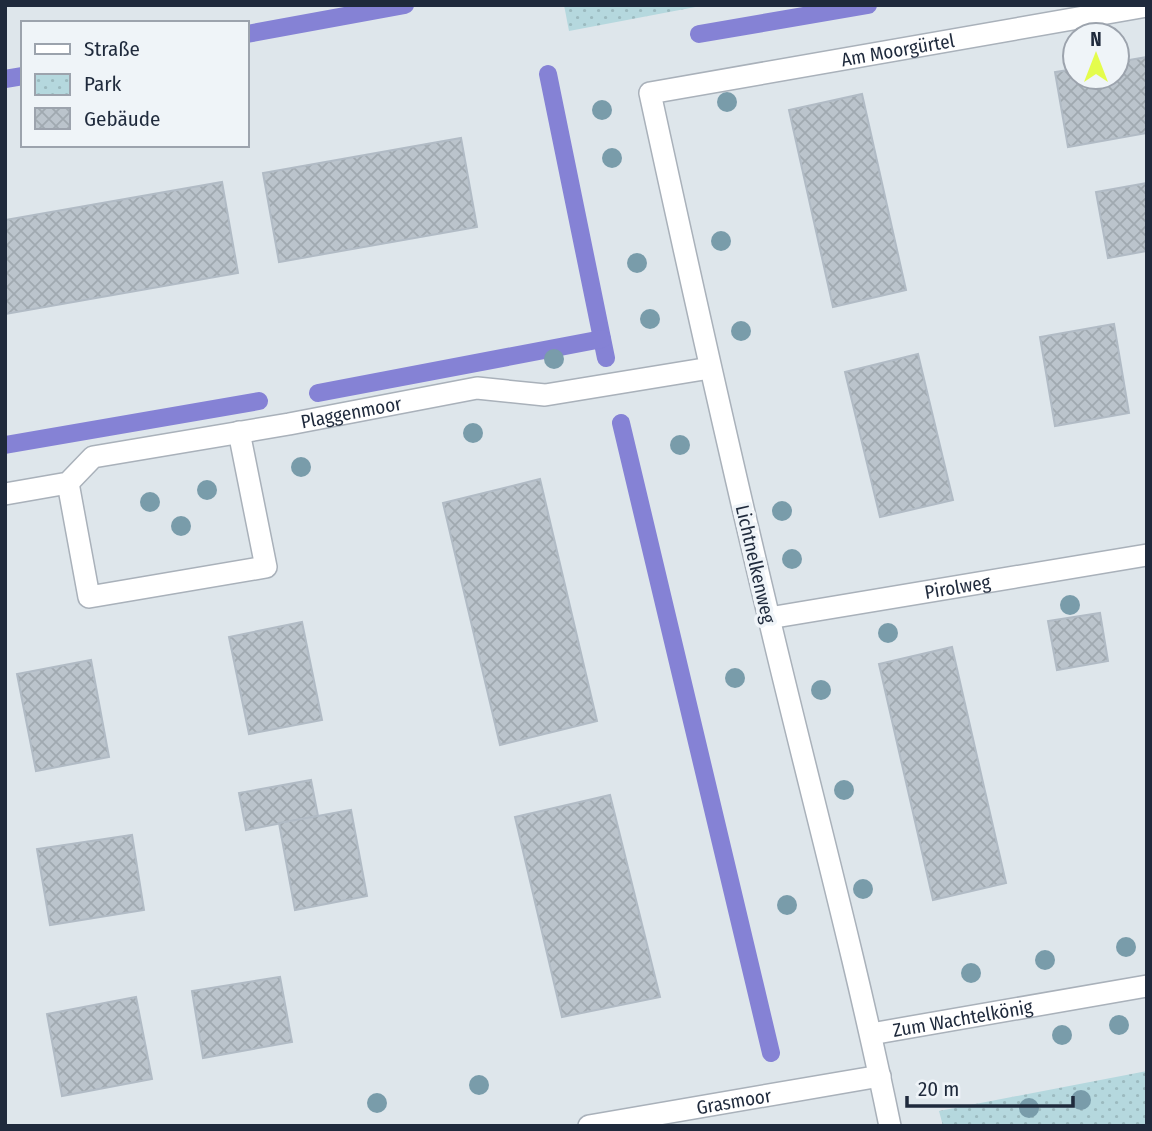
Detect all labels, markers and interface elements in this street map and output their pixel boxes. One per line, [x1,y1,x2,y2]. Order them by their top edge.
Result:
legend [21,21,248,147]
north arrow [1061,21,1131,91]
text: N [1090,28,1102,51]
street label: Am Moorgürtel [839,29,956,71]
text: Straße [84,36,140,62]
text: Park [84,71,122,97]
text: Gebäude [84,106,160,132]
street label: Plaggenmoor [299,392,404,433]
street label: Lichtnelkenweg [731,503,780,626]
street label: Pirolweg [923,570,992,604]
street label: Zum Wachtelkönig [891,995,1034,1042]
scale bar [907,1064,1073,1108]
text: 20 m [918,1076,959,1102]
street label: Grasmoor [695,1084,773,1119]

